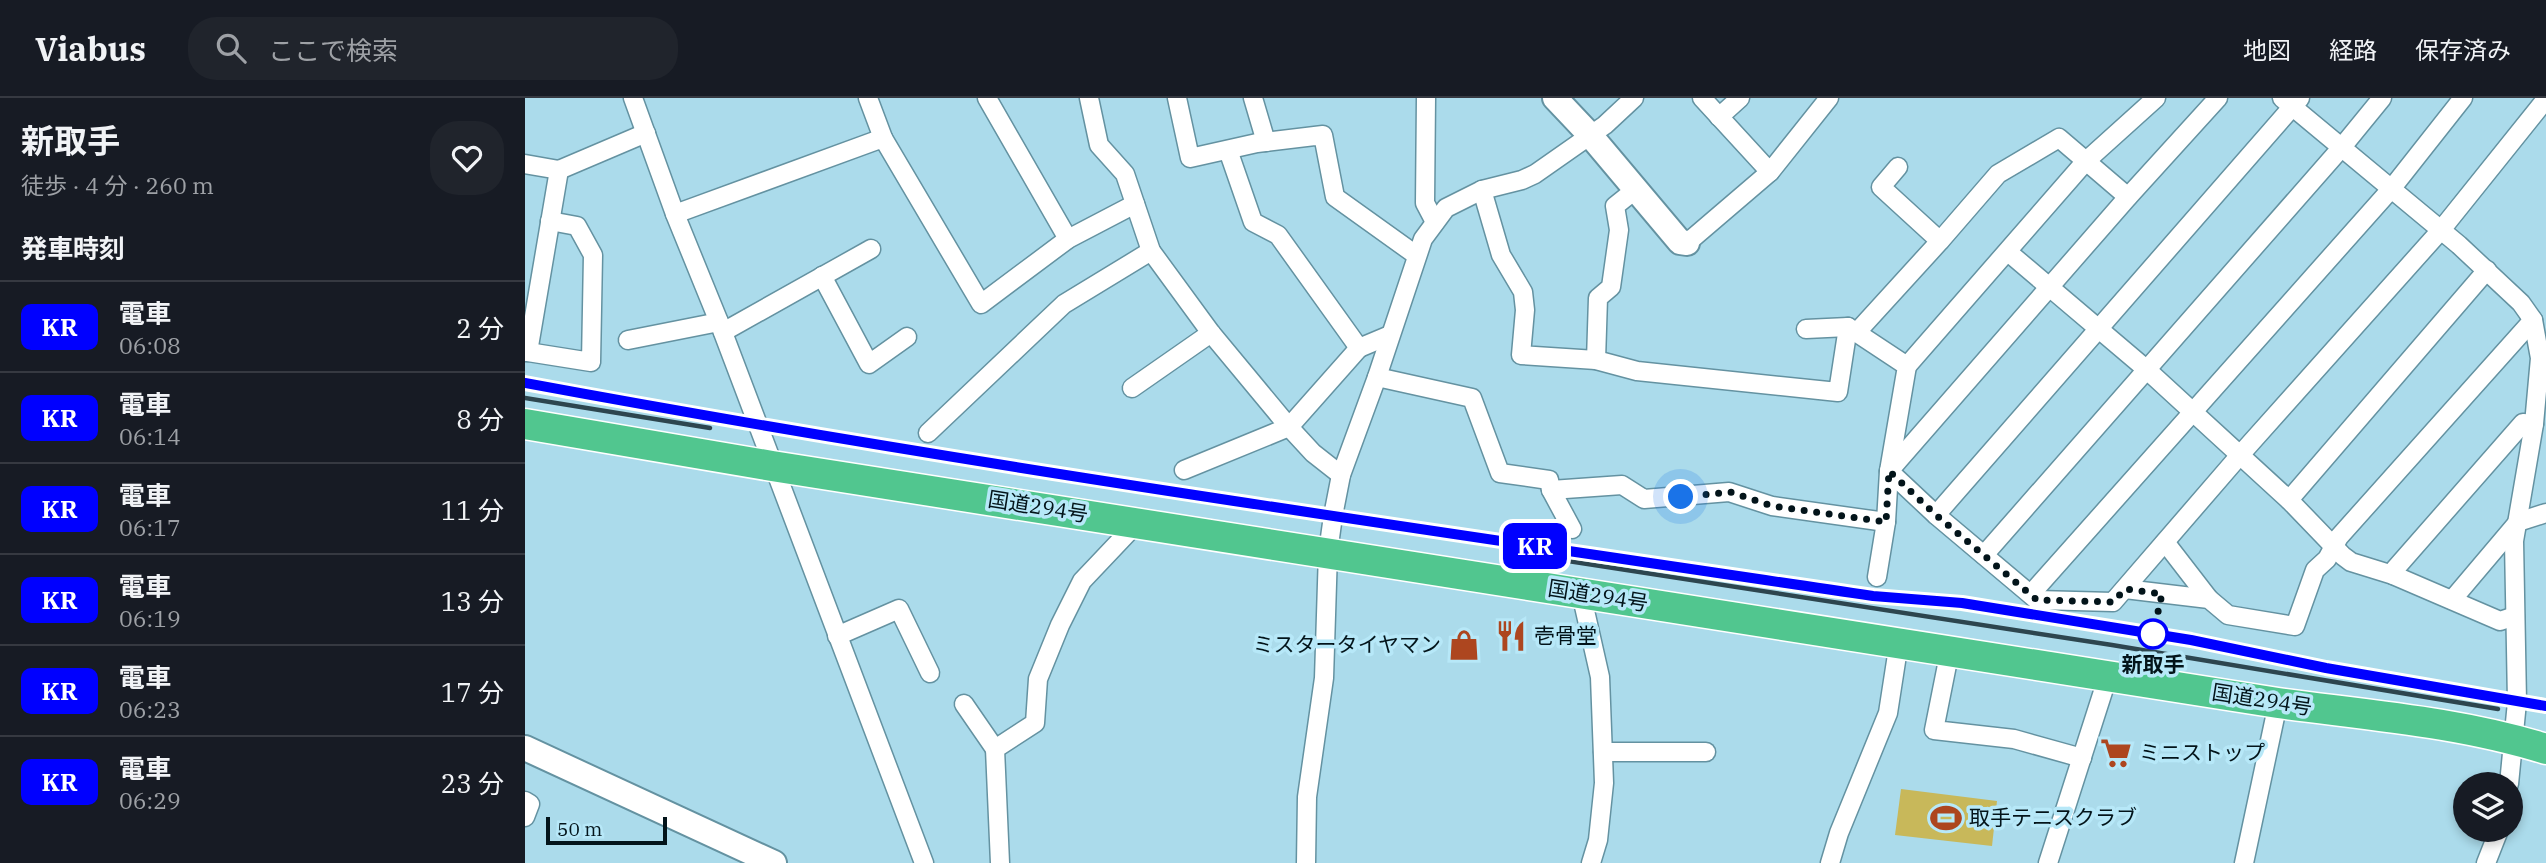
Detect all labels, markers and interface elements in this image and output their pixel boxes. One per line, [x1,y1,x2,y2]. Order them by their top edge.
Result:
search box [188,17,678,80]
text: Viabus [35,27,146,70]
icon: search [212,29,250,67]
text: ここで検索 [268,33,398,67]
text: 地図 [2243,34,2291,66]
text: 経路 [2329,34,2377,66]
text: 保存済み [2415,34,2511,66]
text: 新取手 [21,119,120,162]
button: heart [430,121,504,195]
text: 徒歩 · 4 分 · 260 m [21,170,214,200]
text: 発車時刻 [21,231,125,265]
text: 電車 [119,296,171,330]
text: KR [41,311,78,343]
text: 2 分 [456,311,504,345]
text: 06:08 [119,330,181,360]
text: 電車 [119,387,171,421]
text: KR [41,402,78,434]
text: 8 分 [456,402,504,436]
text: 06:14 [119,421,181,451]
text: 電車 [119,478,171,512]
your location [1663,479,1698,514]
street label: 国道294号 [986,484,1090,528]
text: KR [41,493,78,525]
text: 11 分 [441,493,504,527]
text: 06:17 [119,512,181,542]
line badge: KR [1503,523,1567,569]
text: KR [1517,530,1553,562]
text: 電車 [119,569,171,603]
street label: 国道294号 [1546,573,1650,617]
text: KR [41,584,78,616]
text: 13 分 [441,584,504,618]
text: 06:19 [119,603,181,633]
restaurant icon: 壱骨堂 [1494,619,1528,653]
marker: 新取手 [2138,619,2168,649]
place label: 壱骨堂 [1534,621,1597,649]
shop icon: ミスタータイヤマン [1447,628,1481,662]
place label: ミスタータイヤマン [1253,630,1441,658]
place label: 新取手 [2122,650,2185,678]
text: 電車 [119,660,171,694]
text: KR [41,675,78,707]
text: 17 分 [441,675,504,709]
street label: 国道294号 [2210,677,2314,721]
text: 06:23 [119,694,181,724]
supermarket icon: ミニストップ [2099,736,2133,770]
place label: ミニストップ [2139,738,2265,766]
text: 電車 [119,751,171,785]
text: KR [41,766,78,798]
text: 23 分 [441,766,504,800]
map controls [2453,772,2523,842]
button: layers [2453,772,2523,842]
text: 06:29 [119,785,181,815]
sports icon: 取手テニスクラブ [1929,801,1963,835]
place label: 取手テニスクラブ [1969,803,2137,831]
scale bar [546,814,667,846]
text: 50 m [557,817,602,841]

